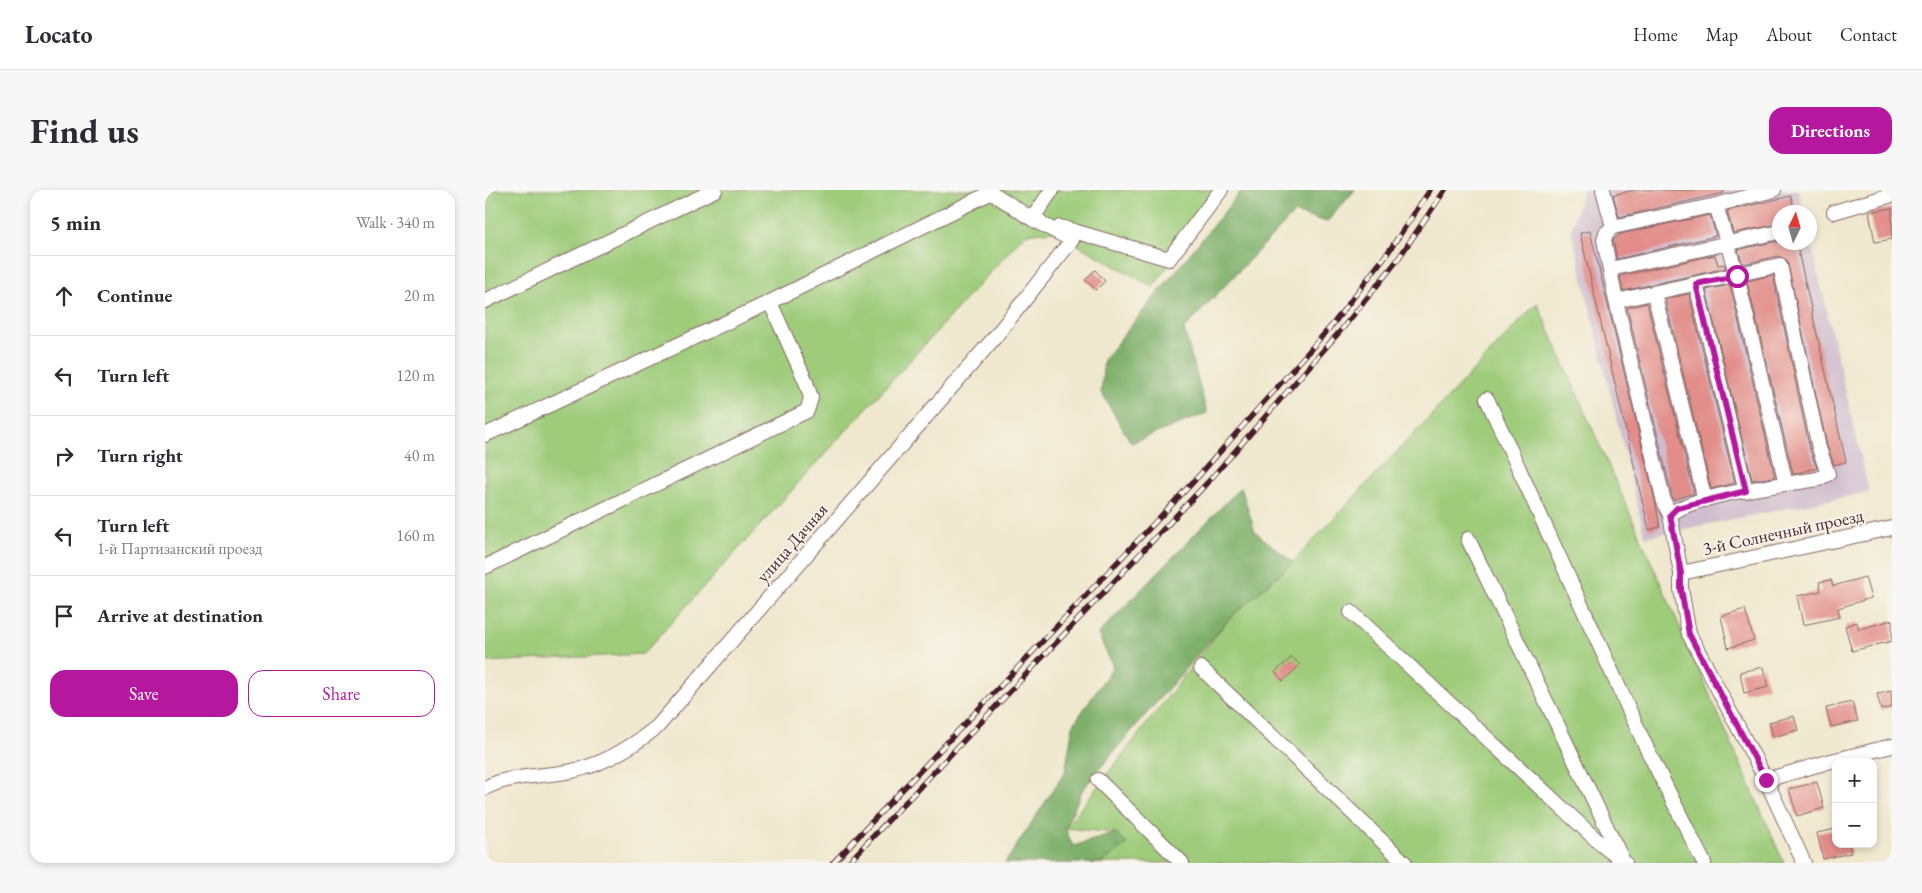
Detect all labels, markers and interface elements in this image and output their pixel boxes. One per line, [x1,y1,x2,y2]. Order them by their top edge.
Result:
text: Locato [25,19,93,50]
text: Home [1633,23,1678,46]
text: Map [1706,23,1738,46]
text: About [1766,23,1812,46]
text: Contact [1840,23,1897,46]
button: Directions [1769,107,1892,154]
text: Find us [30,108,139,153]
north arrow [1772,205,1817,250]
text: 5 min [50,209,101,236]
text: Walk · 340 m [356,212,435,233]
route start [1726,265,1749,288]
icon: ahead [50,282,78,310]
text: Continue [97,283,172,308]
text: 20 m [404,285,435,306]
icon: left [50,362,78,390]
text: Turn left [97,363,169,388]
text: 120 m [396,365,435,386]
icon: right [50,442,78,470]
text: Turn right [97,443,183,468]
text: 40 m [404,445,435,466]
street label: улица Дачная [751,498,832,587]
street label: 3-й Солнечный проезд [1700,503,1865,560]
text: Turn left [97,513,169,538]
icon: left [50,522,78,550]
text: 160 m [396,525,435,546]
text: 1-й Партизанский проезд [97,538,262,559]
icon: arrive [50,602,78,630]
text: Arrive at destination [97,603,263,628]
button: Save [50,670,238,717]
button: Share [248,670,435,717]
map controls [1832,758,1877,848]
button: + [1832,758,1877,803]
route end [1755,769,1778,792]
button: − [1832,803,1877,848]

